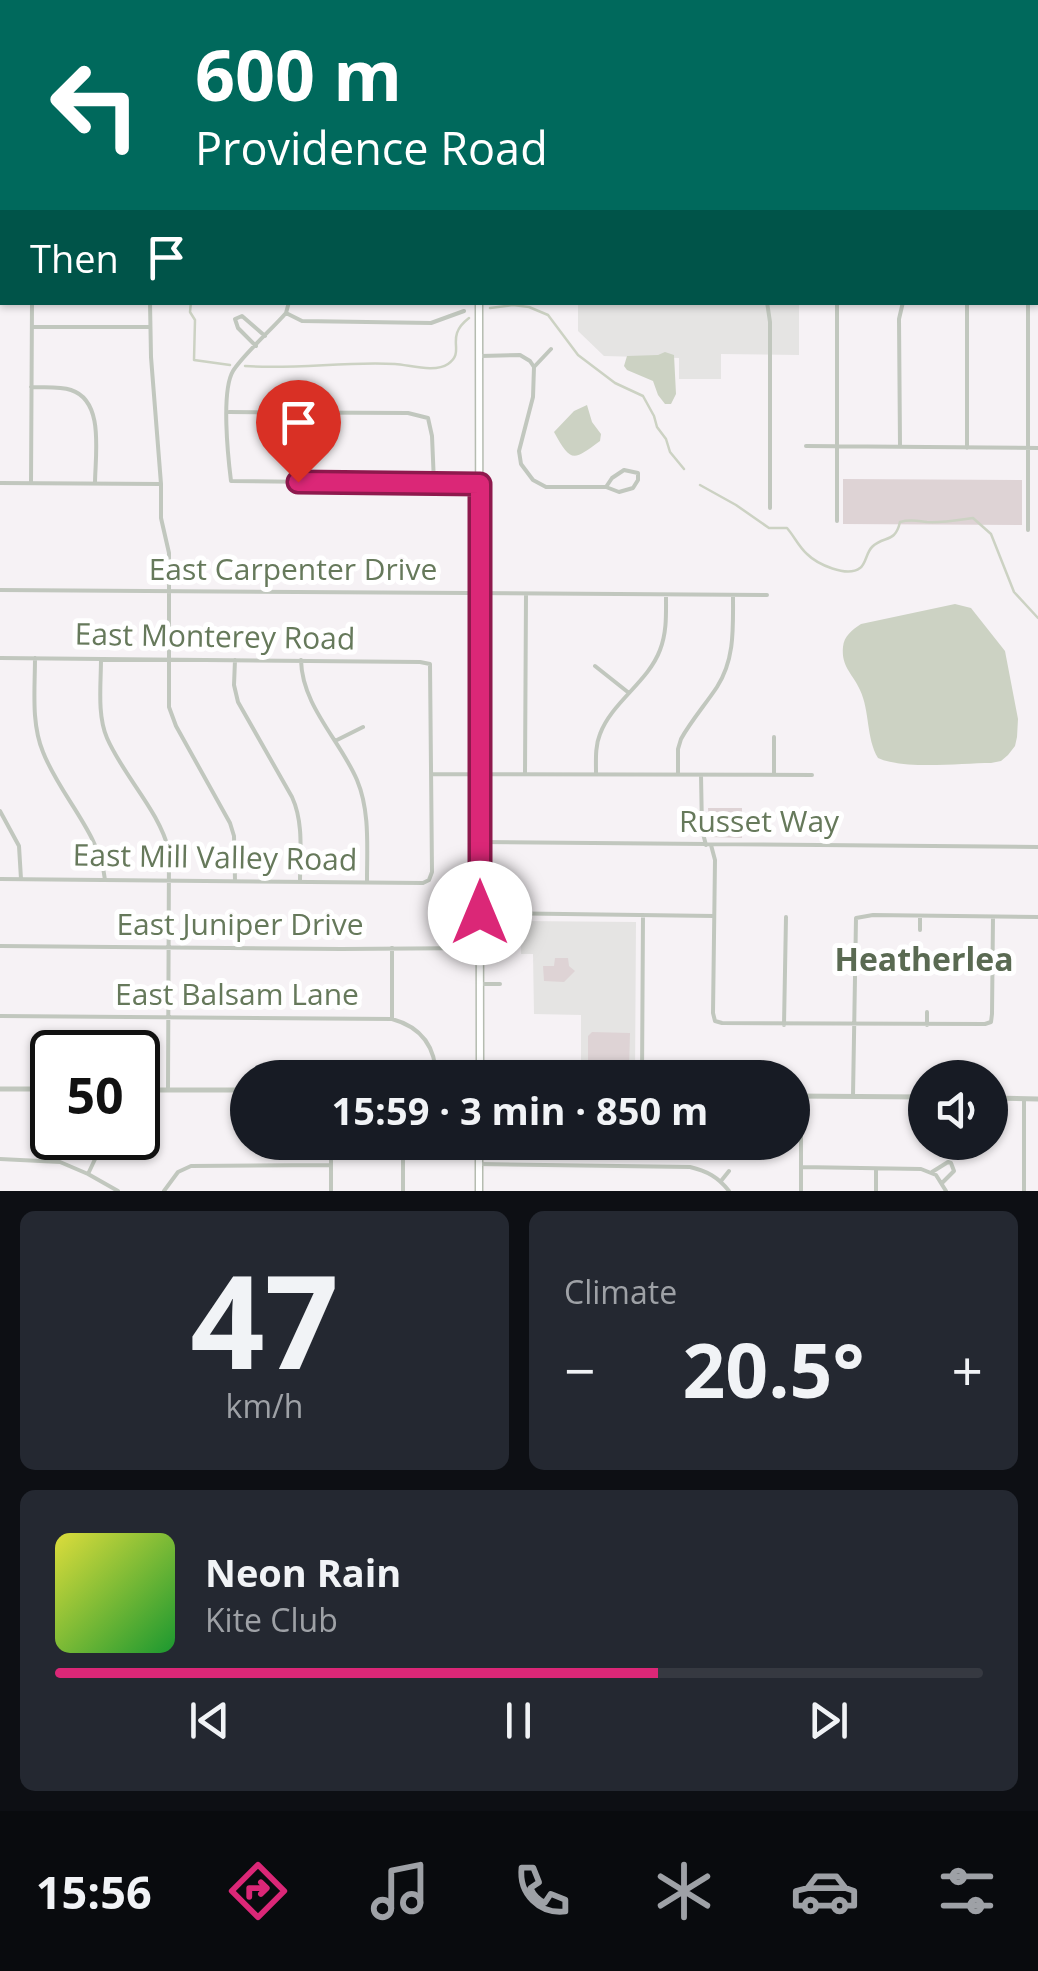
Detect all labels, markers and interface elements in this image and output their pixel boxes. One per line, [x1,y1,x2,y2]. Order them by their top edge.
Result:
text: 600 m [195,26,402,122]
icon: left [30,40,160,170]
text: Providence Road [195,117,548,178]
icon: arrive [139,230,194,285]
text: Then [30,232,119,284]
pin [256,380,341,483]
icon: arrive [271,395,326,450]
street label: East Carpenter Drive [149,548,437,589]
street label: East Monterey Road [74,613,356,658]
street label: Russet Way [679,800,840,841]
street label: East Mill Valley Road [72,834,358,879]
position arrow [428,861,532,965]
street label: East Juniper Drive [116,903,364,944]
district label: Heatherlea [834,937,1014,980]
street label: East Balsam Lane [115,973,359,1014]
speed limit sign: 50 [30,1030,160,1160]
map controls [908,1060,1008,1160]
button: sound [908,1060,1008,1160]
text: 15:59 · 3 min · 850 m [332,1084,708,1136]
text: 47 [190,1230,339,1407]
text: Climate [564,1270,677,1313]
text: 20.5° [682,1318,865,1420]
text: − [564,1332,595,1407]
text: + [952,1332,983,1407]
text: km/h [226,1384,303,1427]
text: Neon Rain [205,1546,401,1598]
text: Kite Club [205,1598,338,1641]
icon: previous [182,1693,237,1748]
icon: pause [491,1693,546,1748]
icon: next [801,1693,856,1748]
icon: directions [223,1856,293,1926]
icon: music [365,1856,435,1926]
icon: phone [507,1856,577,1926]
icon: climate [649,1856,719,1926]
icon: car [790,1856,860,1926]
icon: filters [932,1856,1002,1926]
text: 15:56 [36,1861,152,1922]

